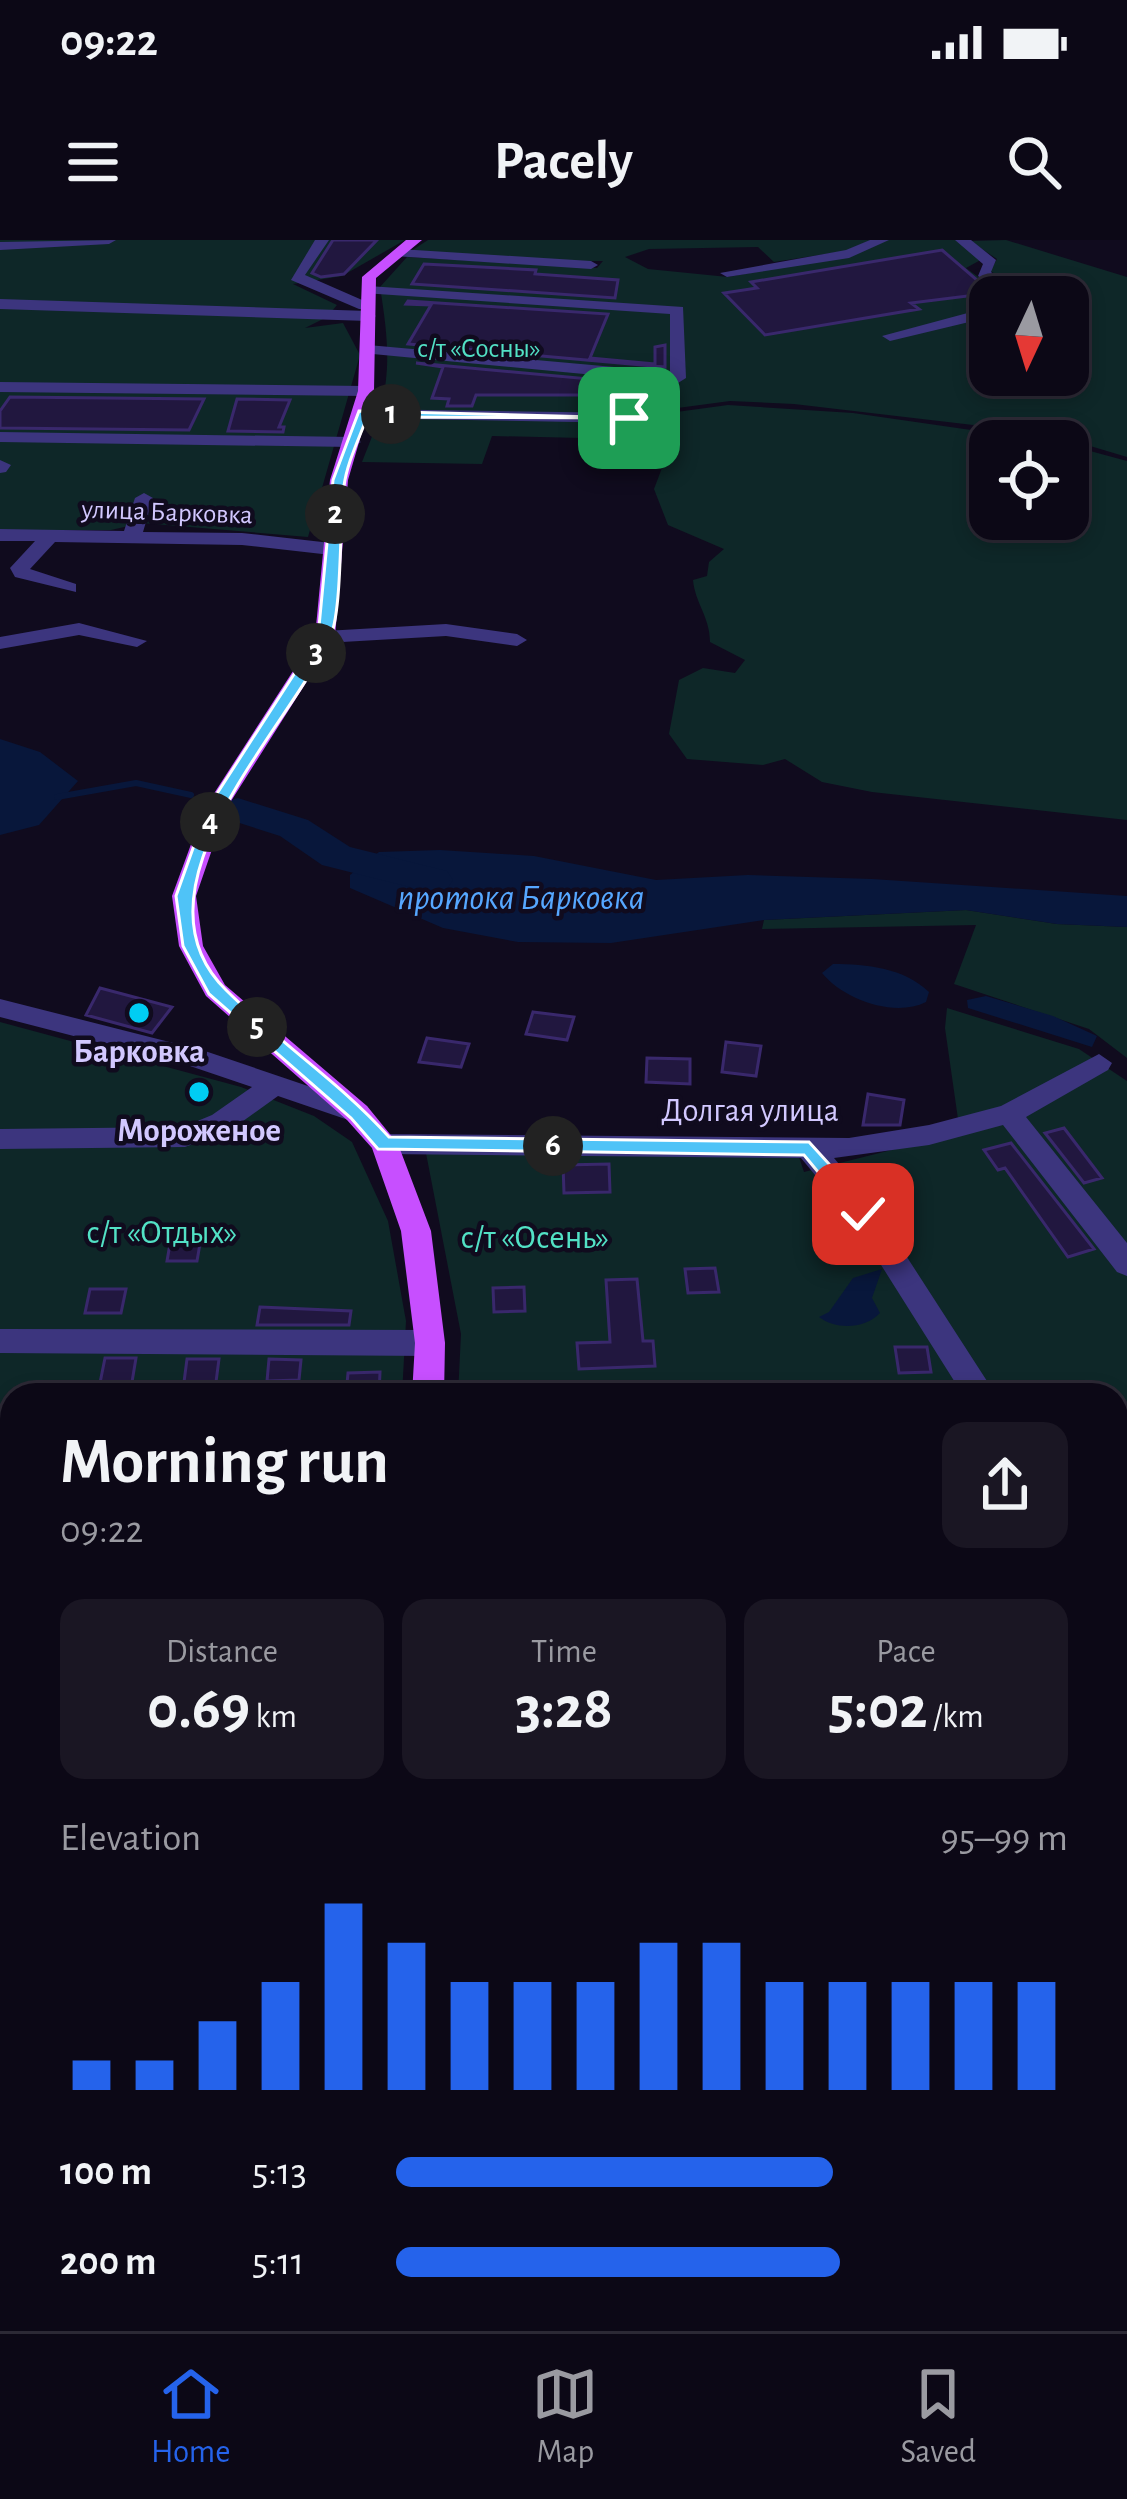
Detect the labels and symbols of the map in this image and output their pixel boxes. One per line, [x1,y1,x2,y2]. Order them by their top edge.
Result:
north arrow [969,276,1089,396]
park label: с/т «Сосны» [417,335,541,362]
pin [578,367,680,469]
pin: 1 [361,384,421,444]
pin: 2 [305,484,365,544]
street label: улица Барковка [80,495,253,529]
pin: 3 [286,623,346,683]
pin: 4 [180,792,240,852]
water label: протока Барковка [398,880,644,916]
pin: 5 [227,997,287,1057]
marker: Барковка [126,1000,152,1026]
place label: Барковка [73,1036,205,1069]
marker: Мороженое [186,1079,212,1105]
street label: Долгая улица [661,1095,839,1128]
place label: Мороженое [117,1115,281,1148]
pin: 6 [523,1116,583,1176]
pin [812,1163,914,1265]
park label: с/т «Отдых» [87,1217,237,1250]
park label: с/т «Осень» [461,1222,609,1255]

